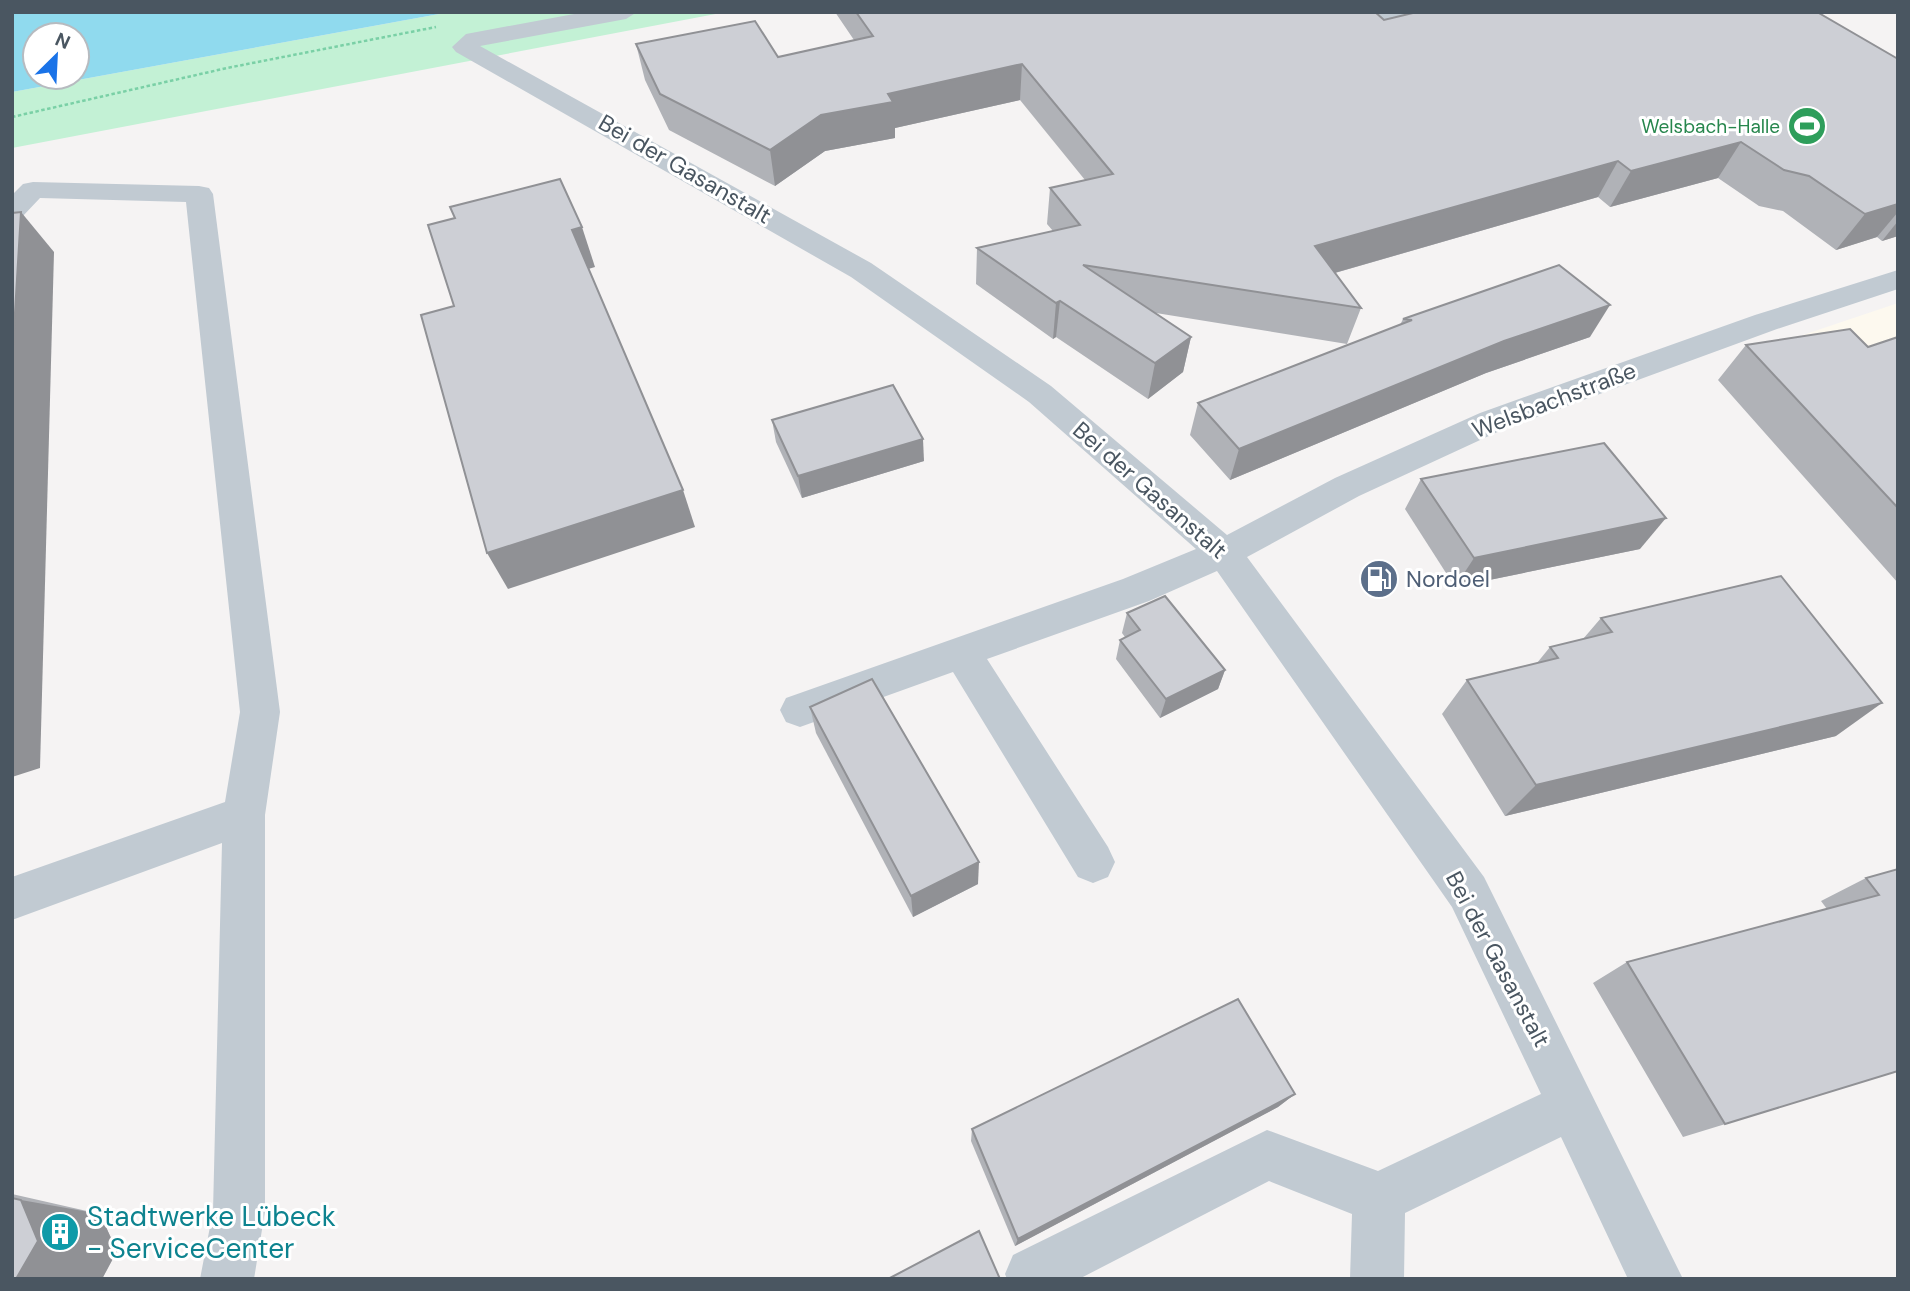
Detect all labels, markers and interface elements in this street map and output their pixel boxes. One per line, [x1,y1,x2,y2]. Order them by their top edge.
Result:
north arrow [21,21,91,91]
text: N [51,27,74,55]
sports icon: Welsbach-Halle [1786,105,1828,147]
street label: Bei der Gasanstalt [593,107,777,231]
place label: Welsbach-Halle [1641,114,1780,139]
street label: Welsbachstraße [1468,355,1640,445]
street label: Bei der Gasanstalt [1067,415,1233,565]
fuel station icon: Nordoel [1358,558,1400,600]
place label: Nordoel [1406,564,1490,594]
street label: Bei der Gasanstalt [1439,866,1557,1052]
place label: Stadtwerke Lübeck - ServiceCenter [87,1198,336,1267]
building icon: Stadtwerke Lübeck - ServiceCenter [39,1211,81,1253]

